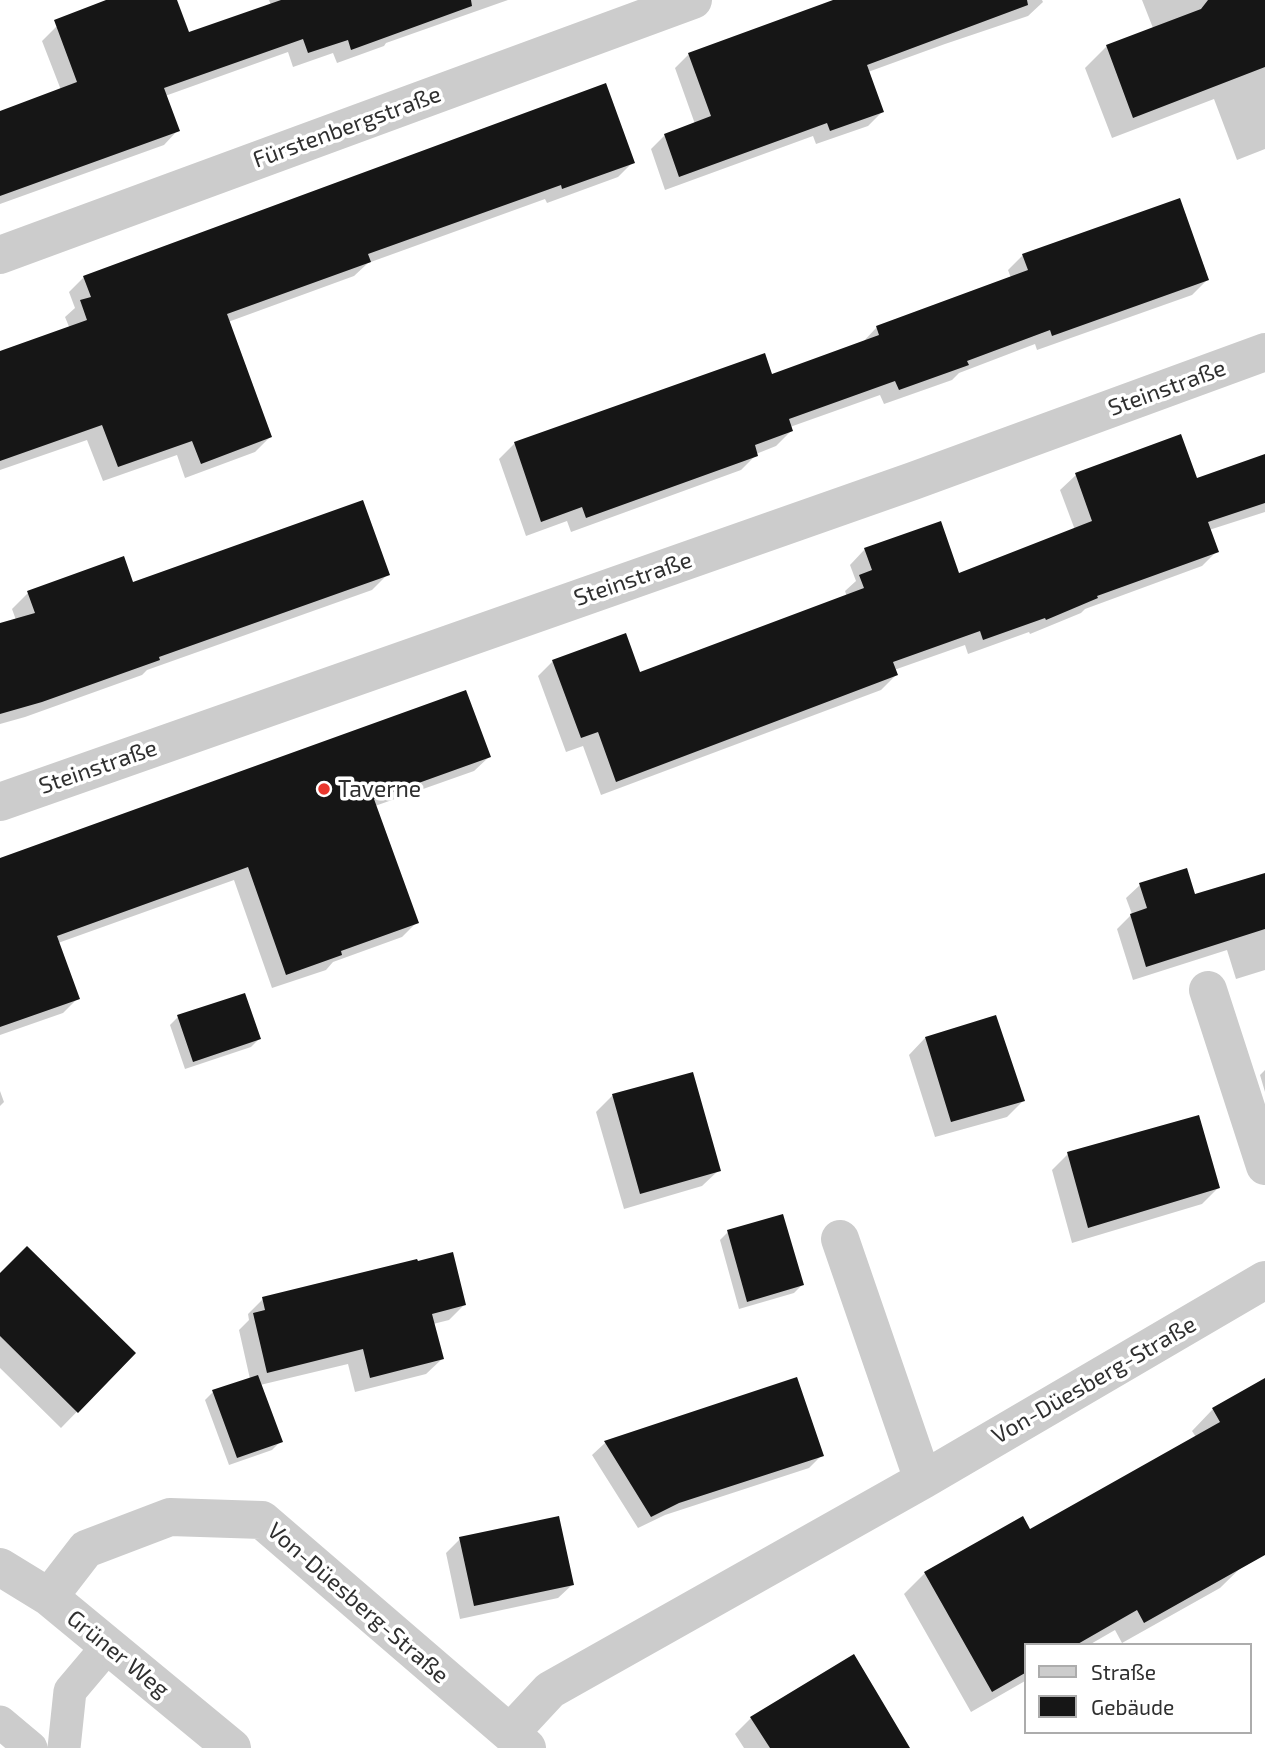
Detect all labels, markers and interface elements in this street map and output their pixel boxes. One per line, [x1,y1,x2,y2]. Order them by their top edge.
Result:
street label: Fürstenbergstraße [249,80,445,174]
street label: Steinstraße [1104,354,1230,422]
street label: Steinstraße [570,546,696,612]
street label: Steinstraße [35,734,161,800]
place label: Taverne [338,775,421,803]
marker: Taverne [316,781,332,797]
street label: Von-Düesberg-Straße [987,1310,1201,1450]
street label: Von-Düesberg-Straße [262,1517,454,1689]
street label: Grüner Weg [61,1604,175,1704]
legend [1024,1643,1251,1734]
text: Straße [1091,1659,1156,1684]
text: Gebäude [1091,1694,1174,1719]

